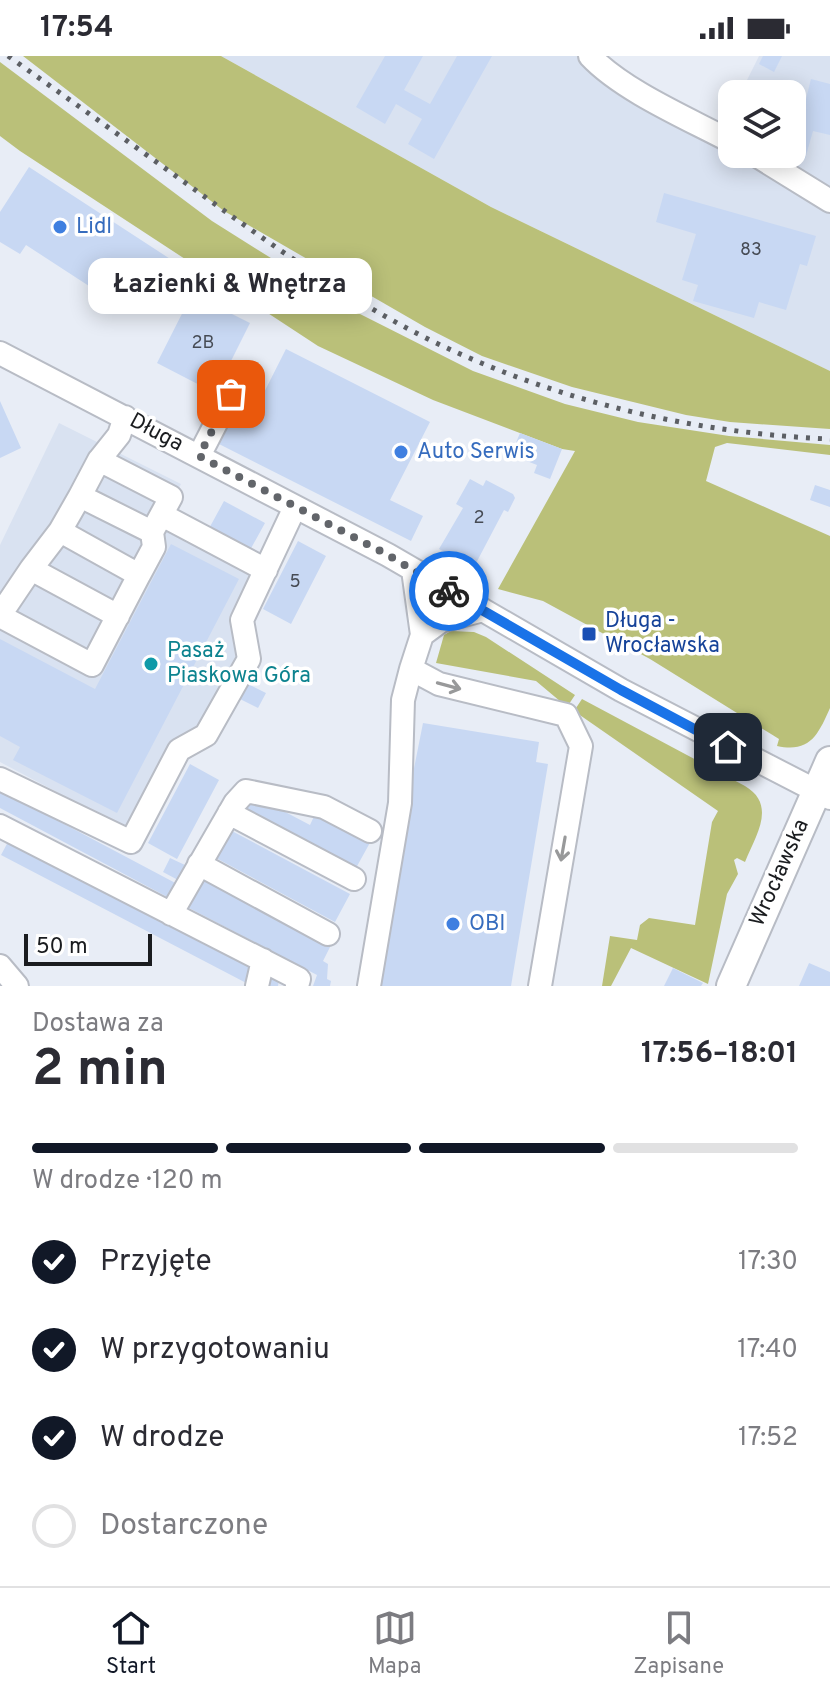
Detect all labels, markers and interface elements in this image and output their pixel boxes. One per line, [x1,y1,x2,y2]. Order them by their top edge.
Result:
text: 17:54 [40,10,114,47]
map controls [718,80,806,168]
button: layers [718,80,806,168]
place label: Lidl [76,214,112,241]
marker: Lidl [51,218,69,236]
house number: 83 [740,239,762,262]
callout: Łazienki & Wnętrza [89,258,373,314]
text: Łazienki & Wnętrza [114,269,346,302]
house number: 2B [192,332,214,355]
pin [197,360,265,428]
icon: bag [209,372,253,416]
street label: Długa [124,408,188,458]
place label: Auto Serwis [417,439,535,466]
marker: Auto Serwis [392,443,410,461]
house number: 2 [473,507,485,530]
courier [409,551,489,631]
icon: bike [427,569,471,613]
house number: 5 [289,571,301,594]
place label: Długa - Wrocławska [605,608,720,660]
marker: Długa - Wrocławska [580,625,598,643]
place label: Pasaż Piaskowa Góra [167,638,311,690]
marker: Pasaż Piaskowa Góra [142,655,160,673]
one-way arrow [436,679,461,694]
pin [694,713,762,781]
icon: home [706,725,750,769]
street label: Wrocławska [744,815,816,931]
one-way arrow [555,836,570,862]
place label: OBI [469,911,506,938]
marker: OBI [444,915,462,933]
scale bar [24,930,152,966]
text: 50 m [36,934,88,961]
text: Dostawa za [32,1008,164,1041]
text: 17:56–18:01 [641,1036,798,1073]
text: 2 min [32,1038,168,1104]
text: W drodze · 120 m [32,1165,223,1198]
icon: check [32,1240,76,1284]
text: Przyjęte [100,1244,212,1281]
text: 17:30 [738,1246,798,1279]
icon: check [32,1328,76,1372]
text: W przygotowaniu [100,1332,330,1369]
text: 17:40 [737,1334,798,1367]
icon: check [32,1416,76,1460]
text: W drodze [100,1420,225,1457]
text: 17:52 [738,1422,798,1455]
text: Dostarczone [100,1508,268,1545]
tab: Start [106,1606,156,1681]
tab: Mapa [368,1606,421,1681]
tab: Zapisane [633,1606,724,1681]

